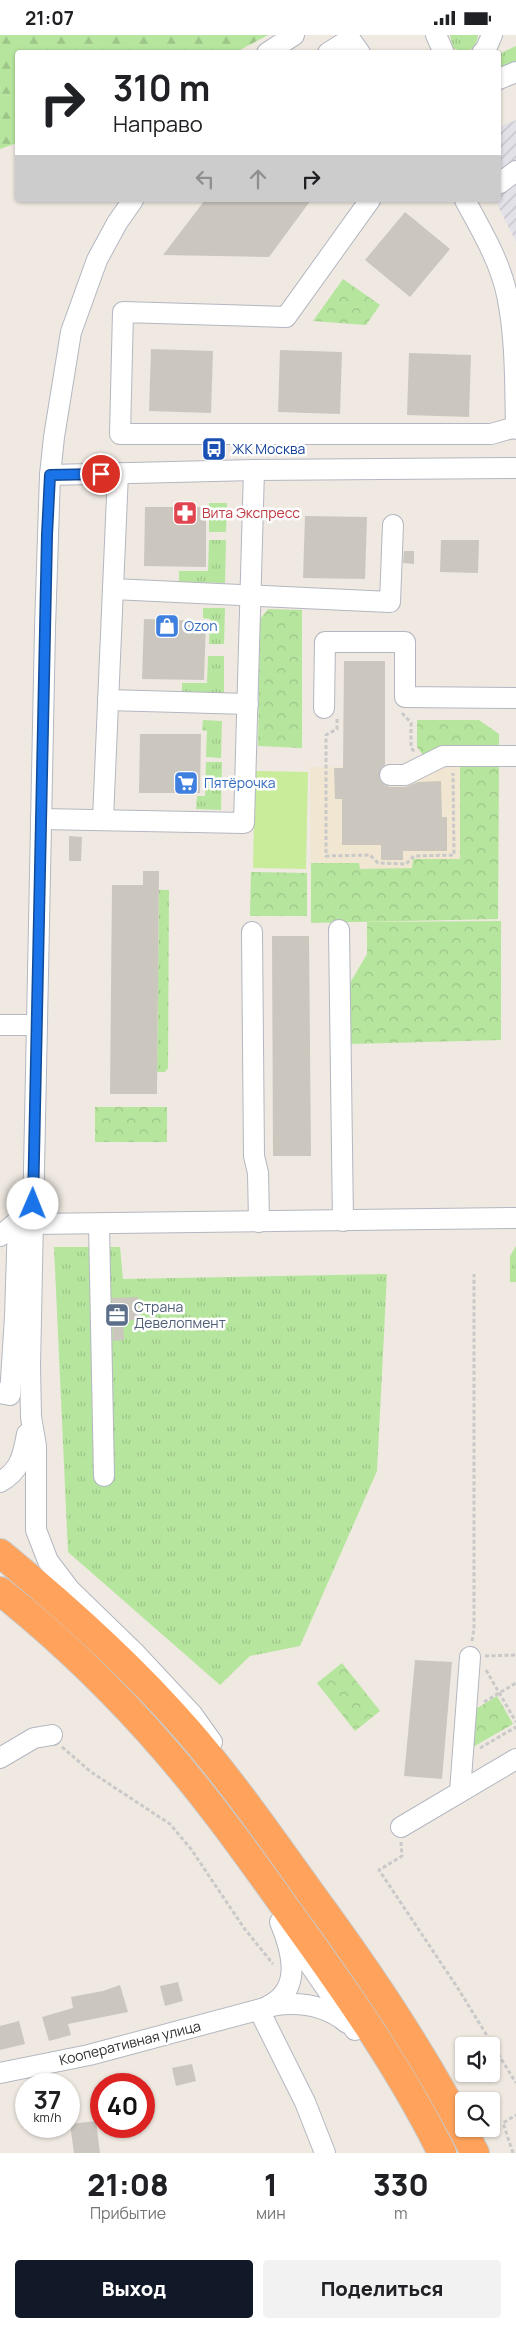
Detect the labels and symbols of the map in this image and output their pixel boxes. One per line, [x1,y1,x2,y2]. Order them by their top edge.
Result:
bus stop icon: ЖК Москва [201,436,227,462]
place label: ЖК Москва [232,439,305,458]
pin [80,453,122,495]
pharmacy icon: Вита Экспресс [172,500,198,526]
place label: Вита Экспресс [202,503,300,522]
shop icon: Ozon [154,613,180,639]
place label: Ozon [184,616,218,635]
supermarket icon: Пятёрочка [173,770,199,796]
place label: Пятёрочка [204,773,276,792]
position arrow [6,1177,58,1229]
place label: Страна Девелопмент [134,1297,226,1332]
office icon: Страна Девелопмент [104,1302,130,1328]
street label: Кооперативная улица [57,2016,203,2069]
speed limit sign: 40 [90,2073,155,2138]

